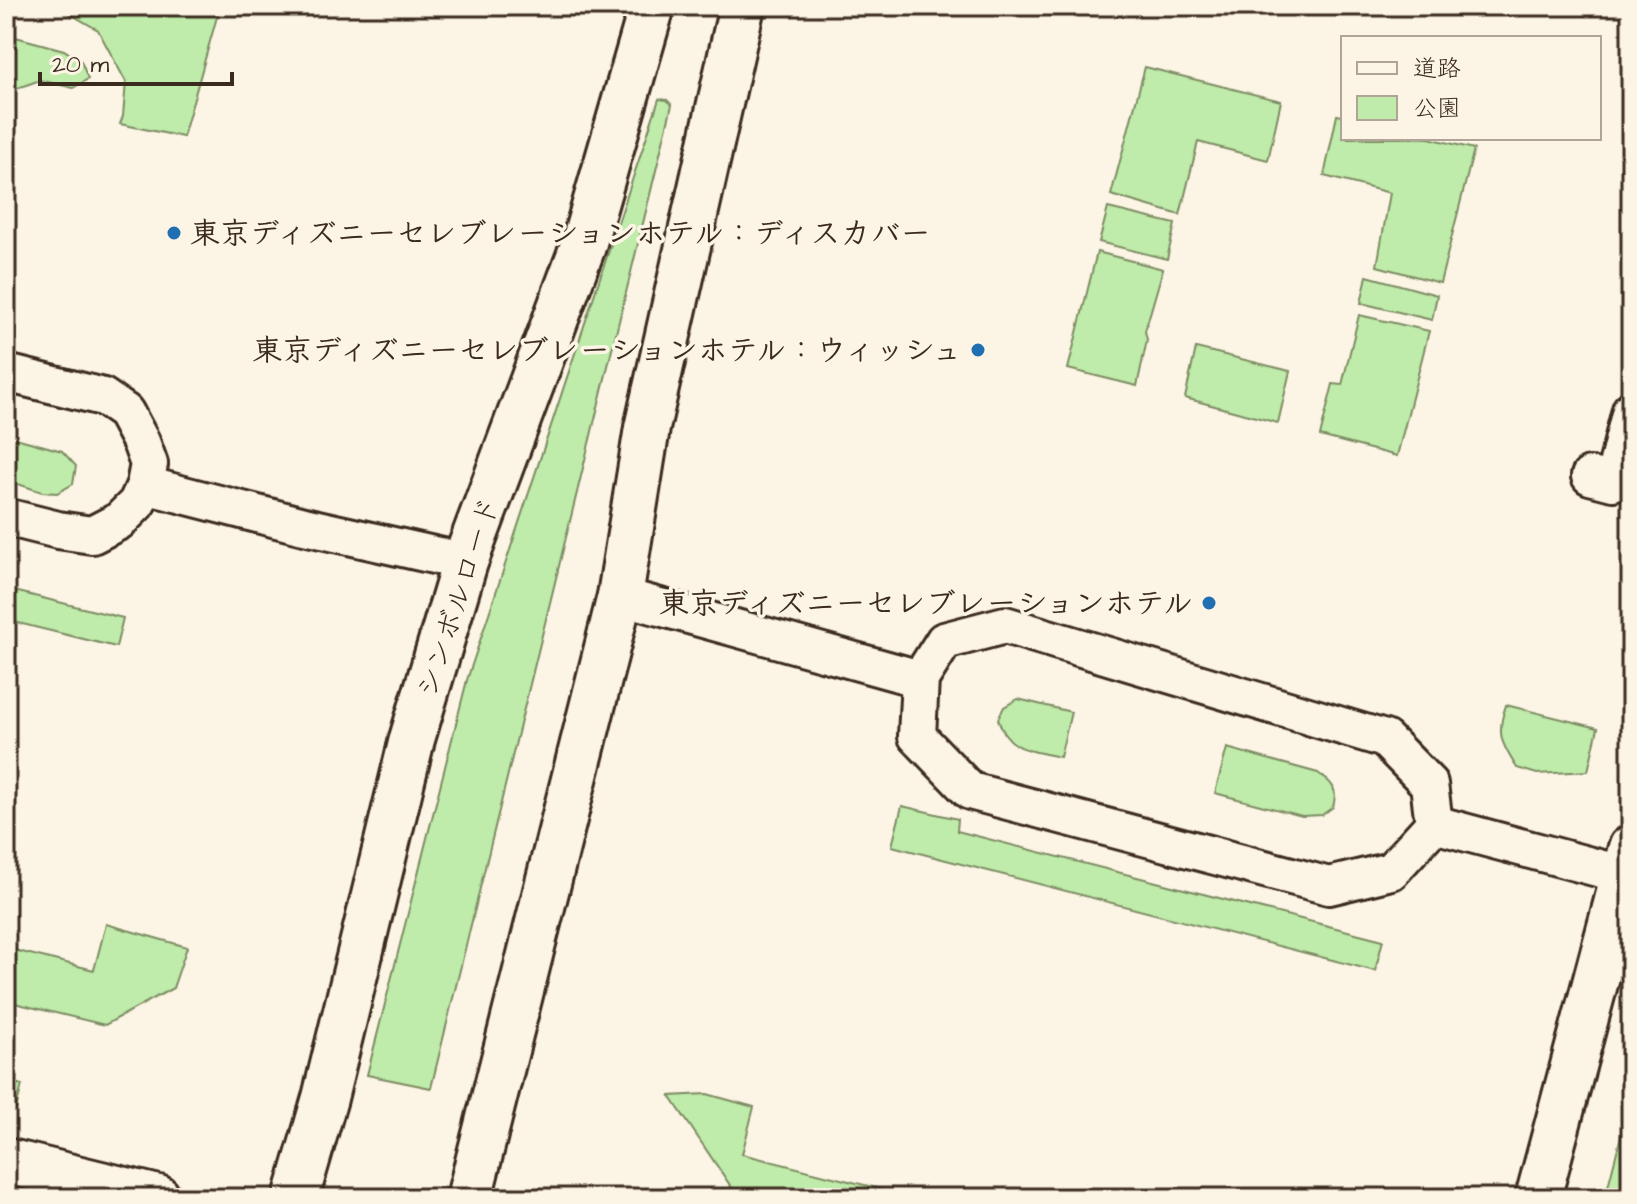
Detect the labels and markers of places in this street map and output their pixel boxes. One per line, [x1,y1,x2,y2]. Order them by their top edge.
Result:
place label: 東京ディズニーセレブレーションホテル：ディスカバー [190,213,930,255]
marker: 東京ディズニーセレブレーションホテル：ディスカバー [165,224,183,242]
place label: 東京ディズニーセレブレーションホテル：ウィッシュ [252,330,962,372]
marker: 東京ディズニーセレブレーションホテル：ウィッシュ [969,341,987,359]
place label: 東京ディズニーセレブレーションホテル [659,583,1193,625]
marker: 東京ディズニーセレブレーションホテル [1200,594,1218,612]

